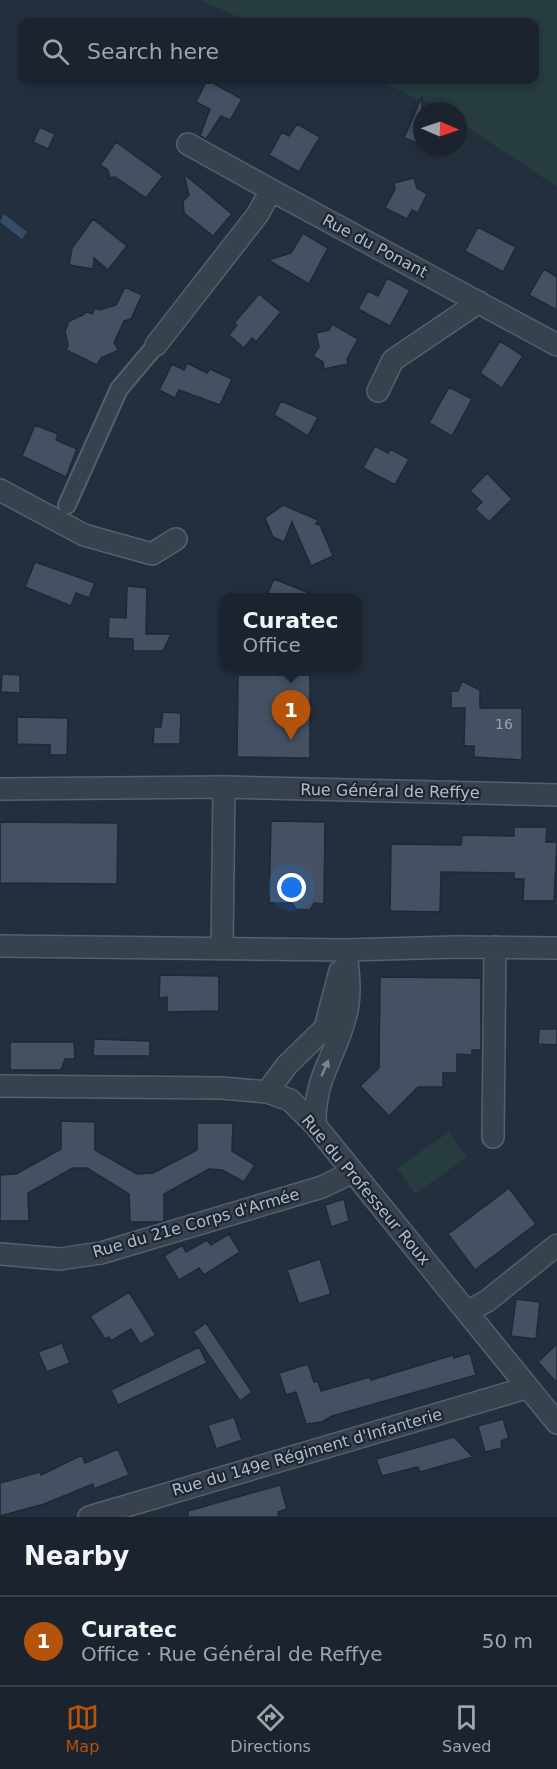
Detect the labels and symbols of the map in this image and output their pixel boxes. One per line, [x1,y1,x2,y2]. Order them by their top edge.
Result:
north arrow [413,102,467,156]
street label: Rue du Ponant [319,210,431,282]
pin: 1 [272,690,310,740]
house number: 16 [495,716,513,732]
street label: Rue Général de Reffye [300,780,480,802]
your location [277,873,306,902]
one-way arrow [321,1059,330,1077]
street label: Rue du Professeur Roux [298,1111,434,1269]
street label: Rue du 21e Corps d'Armée [90,1184,302,1262]
street label: Rue du 149e Régiment d'Infanterie [170,1404,444,1500]

